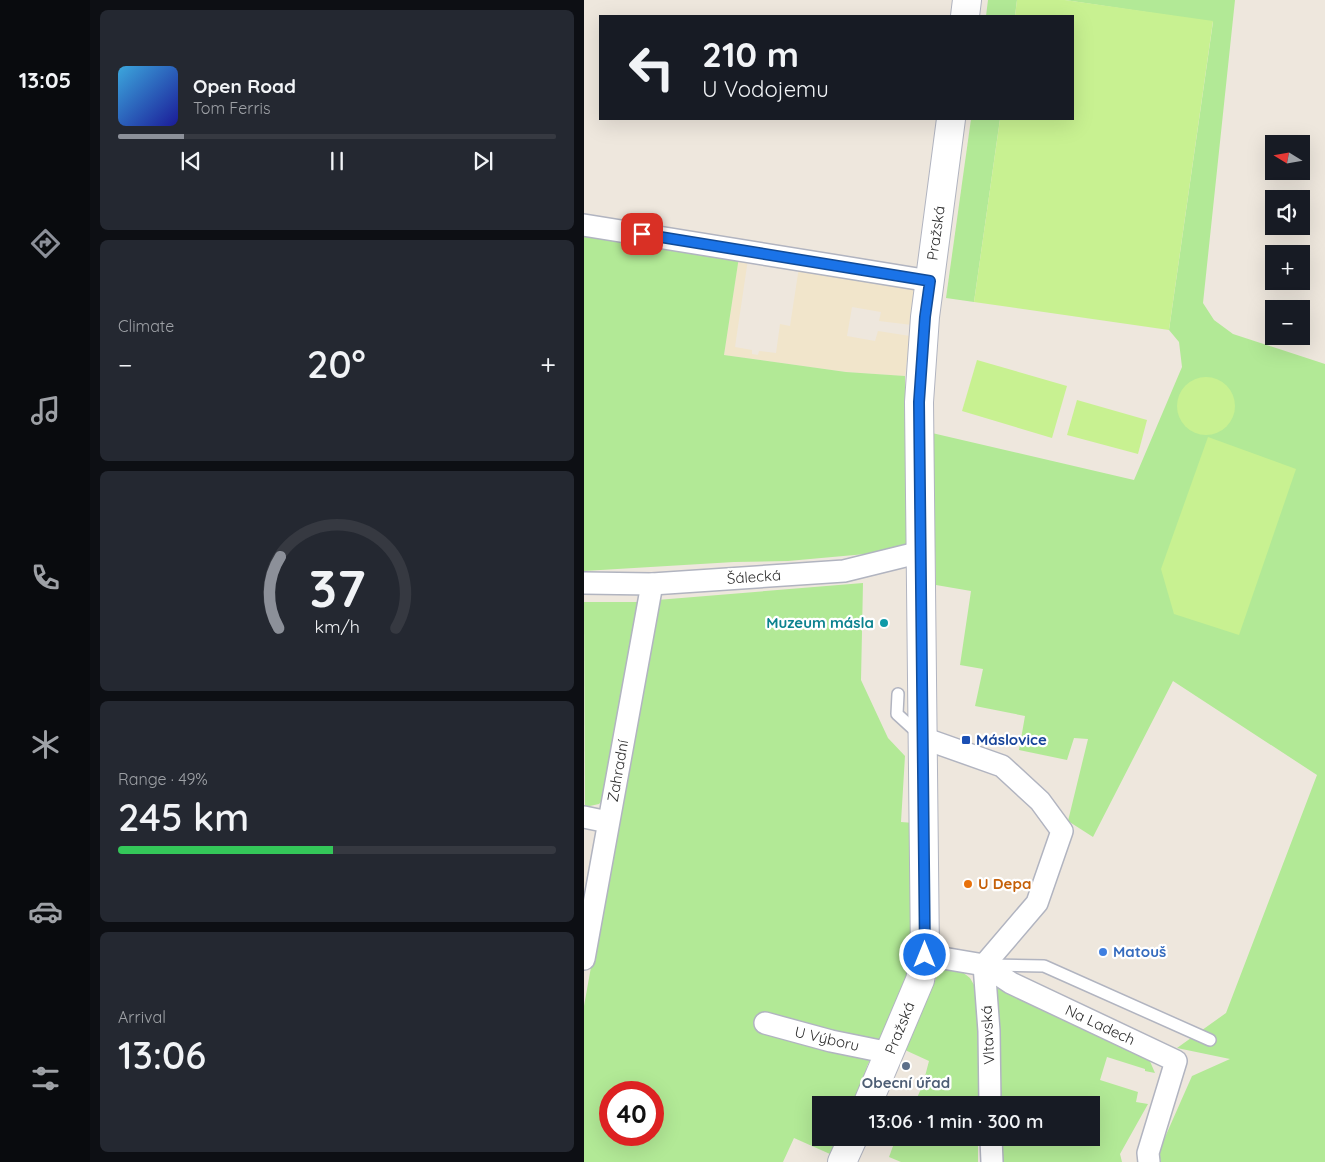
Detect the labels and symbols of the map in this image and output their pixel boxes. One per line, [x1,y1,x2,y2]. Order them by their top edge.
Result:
north arrow [1265,135,1310,180]
street label: Pražská [922,204,949,261]
pin [621,213,663,255]
street label: Šálecká [726,565,782,588]
place label: Muzeum másla [766,613,874,632]
marker: Muzeum másla [878,617,890,629]
place label: Máslovice [976,730,1047,749]
marker: Máslovice [960,734,972,746]
street label: Zahradní [603,738,632,804]
place label: U Depa [978,874,1031,893]
marker: U Depa [962,878,974,890]
position arrow [898,928,950,980]
place label: Matouš [1113,942,1166,961]
marker: Matouš [1097,946,1109,958]
street label: Pražská [880,999,919,1057]
street label: Na Ladech [1062,1000,1138,1049]
street label: Vltavská [976,1005,999,1065]
street label: U Výboru [793,1022,861,1055]
marker: Obecní úřad [900,1060,912,1072]
place label: Obecní úřad [862,1073,950,1092]
speed limit sign: 40 [599,1081,664,1146]

